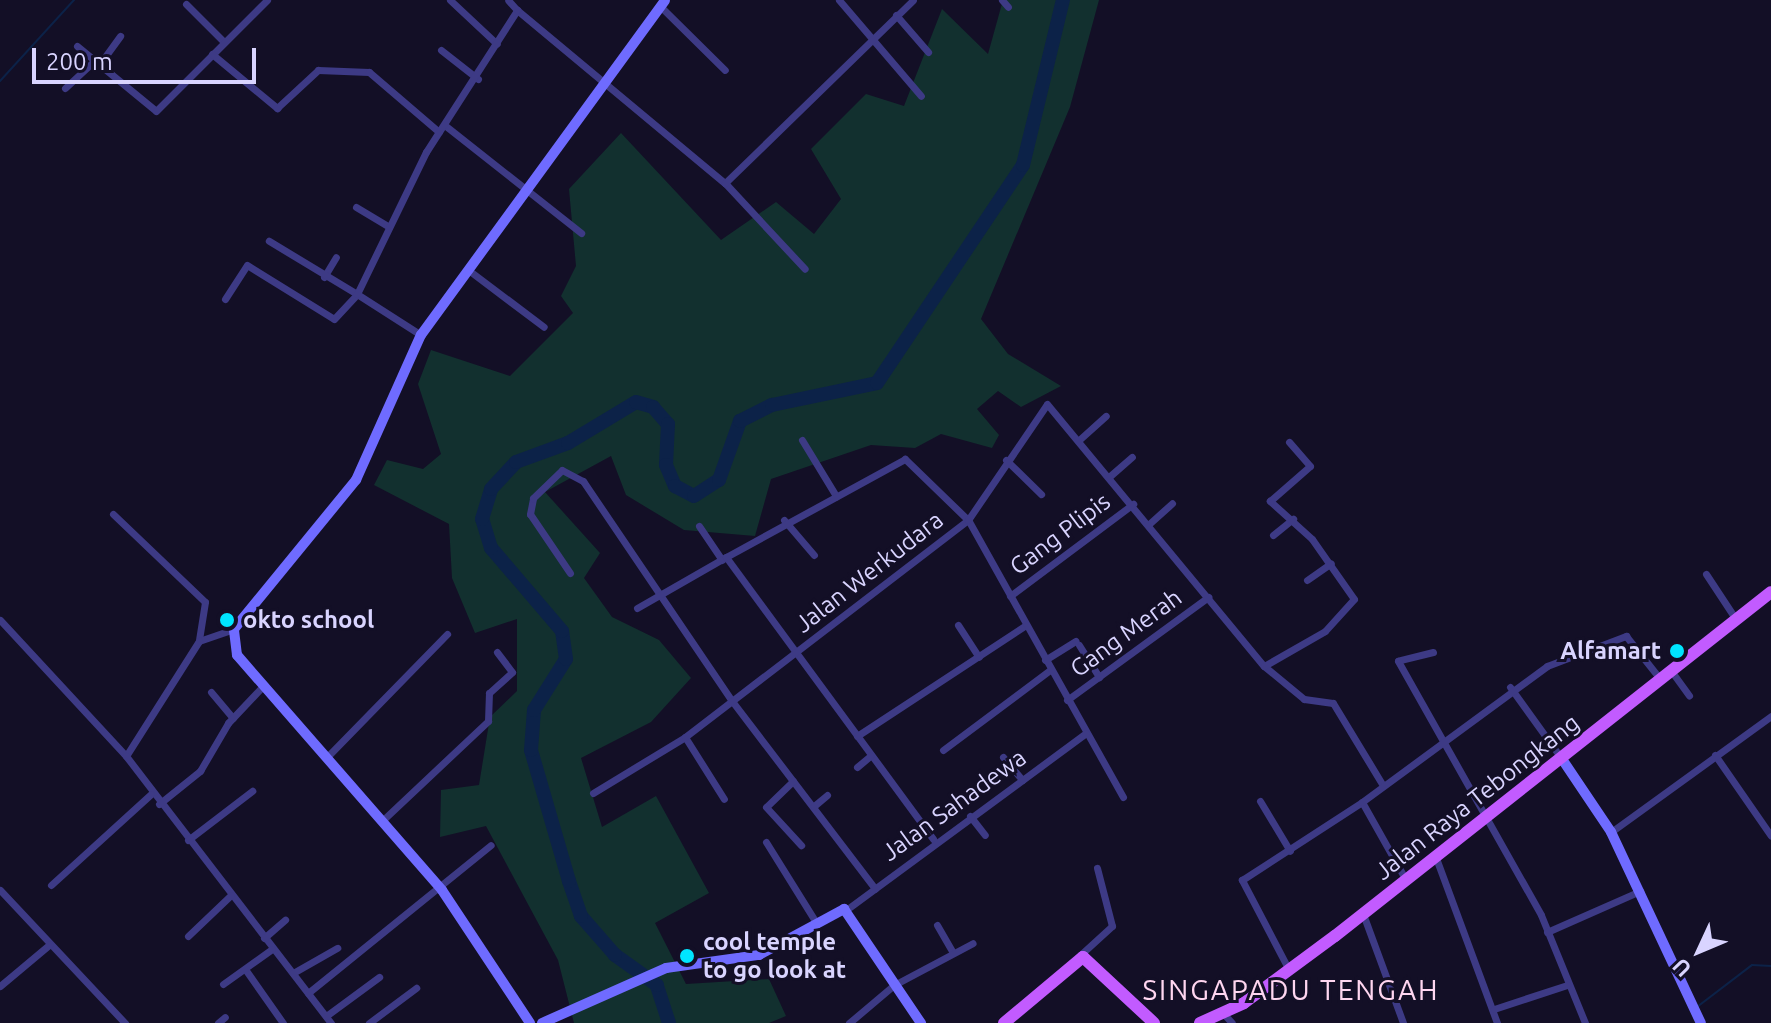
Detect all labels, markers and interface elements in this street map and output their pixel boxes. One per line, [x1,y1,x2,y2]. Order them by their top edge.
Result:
scale bar [36,32,260,82]
text: 200 m [46,48,113,75]
street label: Gang Plipis [1004,487,1116,581]
street label: Jalan Werkudara [789,505,949,639]
street label: Gang Merah [1065,583,1187,683]
place label: okto school [243,606,374,634]
marker: okto school [218,611,236,629]
place label: Alfamart [1560,637,1661,665]
marker: Alfamart [1668,642,1686,660]
street label: Jalan Raya Tebongkang [1369,708,1585,886]
street label: Jalan Sahadewa [876,743,1032,867]
north arrow [1659,911,1739,991]
place label: cool temple to go look at [703,928,846,984]
marker: cool temple to go look at [678,947,696,965]
text: U [1667,954,1696,982]
district label: SINGAPADU TENGAH [1142,973,1440,1007]

